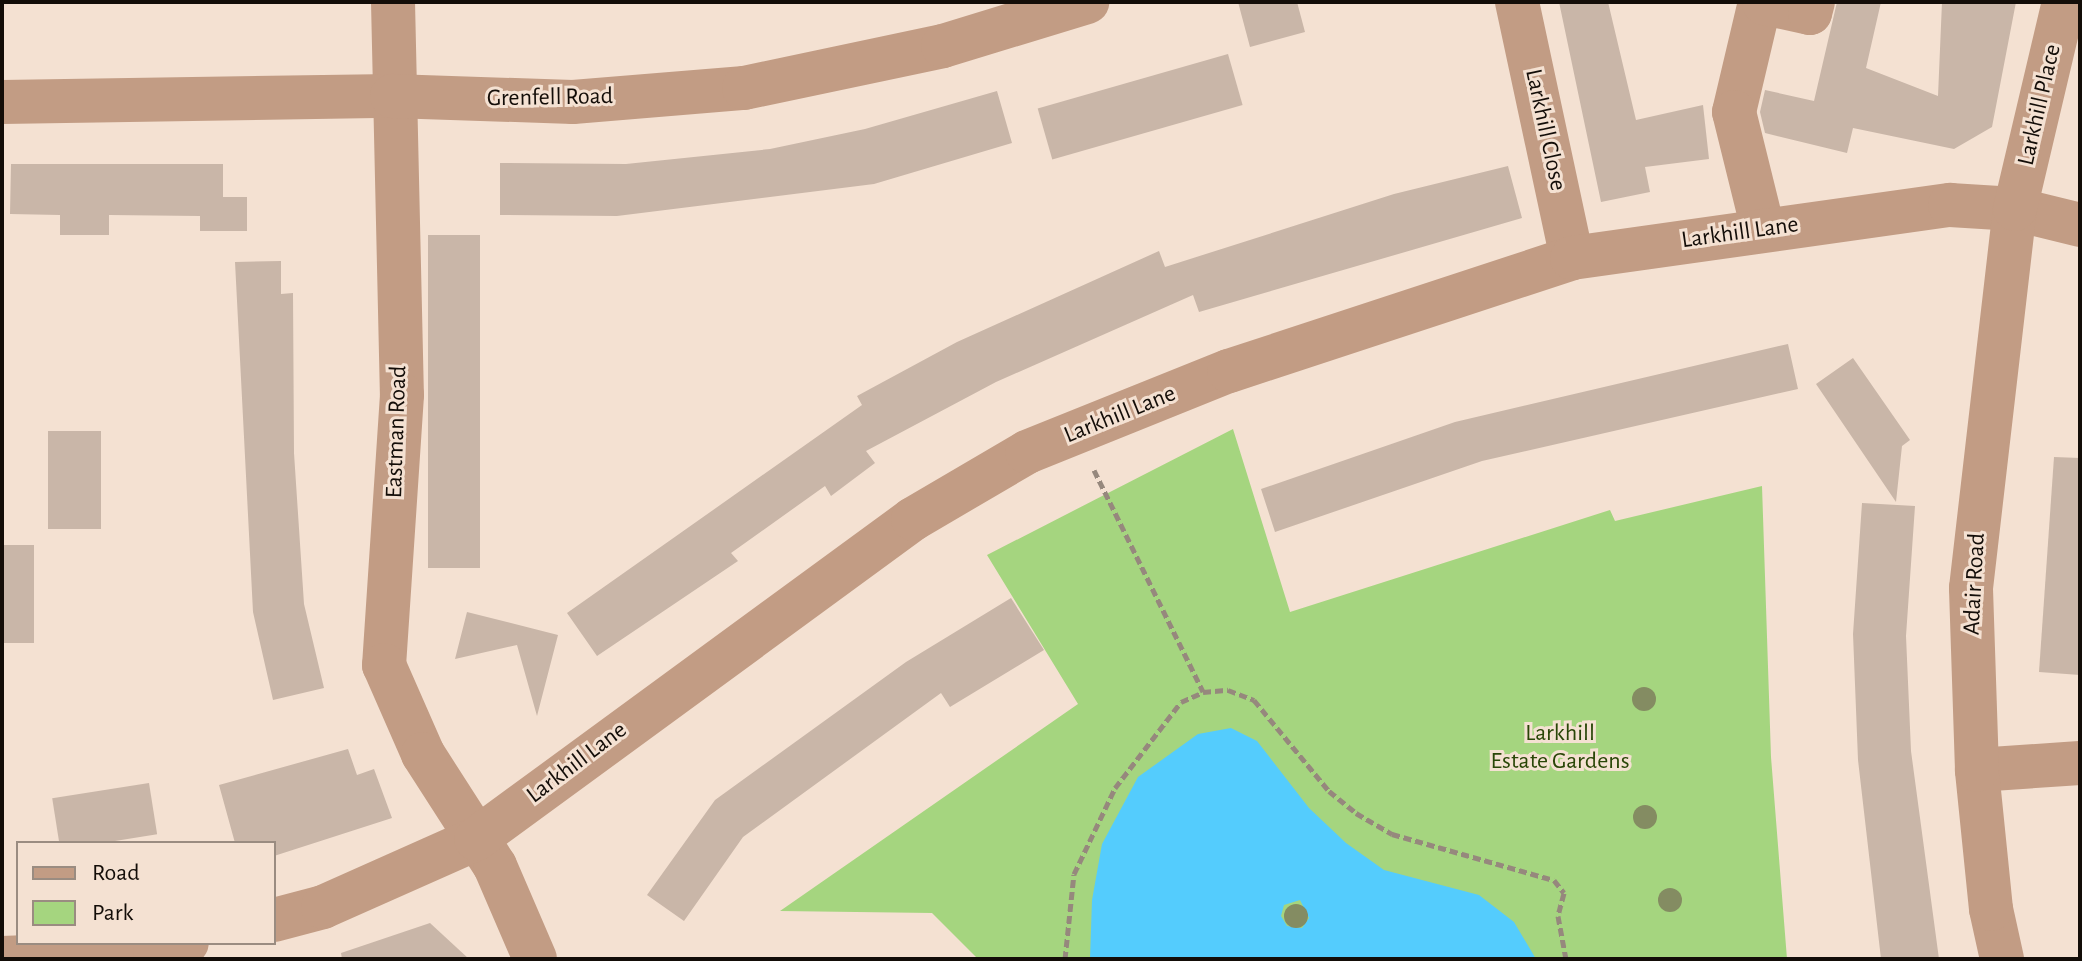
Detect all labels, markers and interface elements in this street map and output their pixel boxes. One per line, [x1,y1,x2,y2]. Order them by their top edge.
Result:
street label: Larkhill Place [2012,42,2068,168]
street label: Larkhill Close [1518,66,1572,194]
street label: Grenfell Road [487,82,613,114]
street label: Larkhill Lane [1680,211,1800,255]
street label: Eastman Road [380,365,414,499]
street label: Larkhill Lane [1060,380,1180,450]
street label: Adair Road [1958,532,1992,636]
street label: Larkhill Lane [521,716,633,810]
park label: Larkhill Estate Gardens [1490,720,1630,776]
legend [16,841,276,945]
text: Road [92,861,140,885]
text: Park [92,901,133,925]

